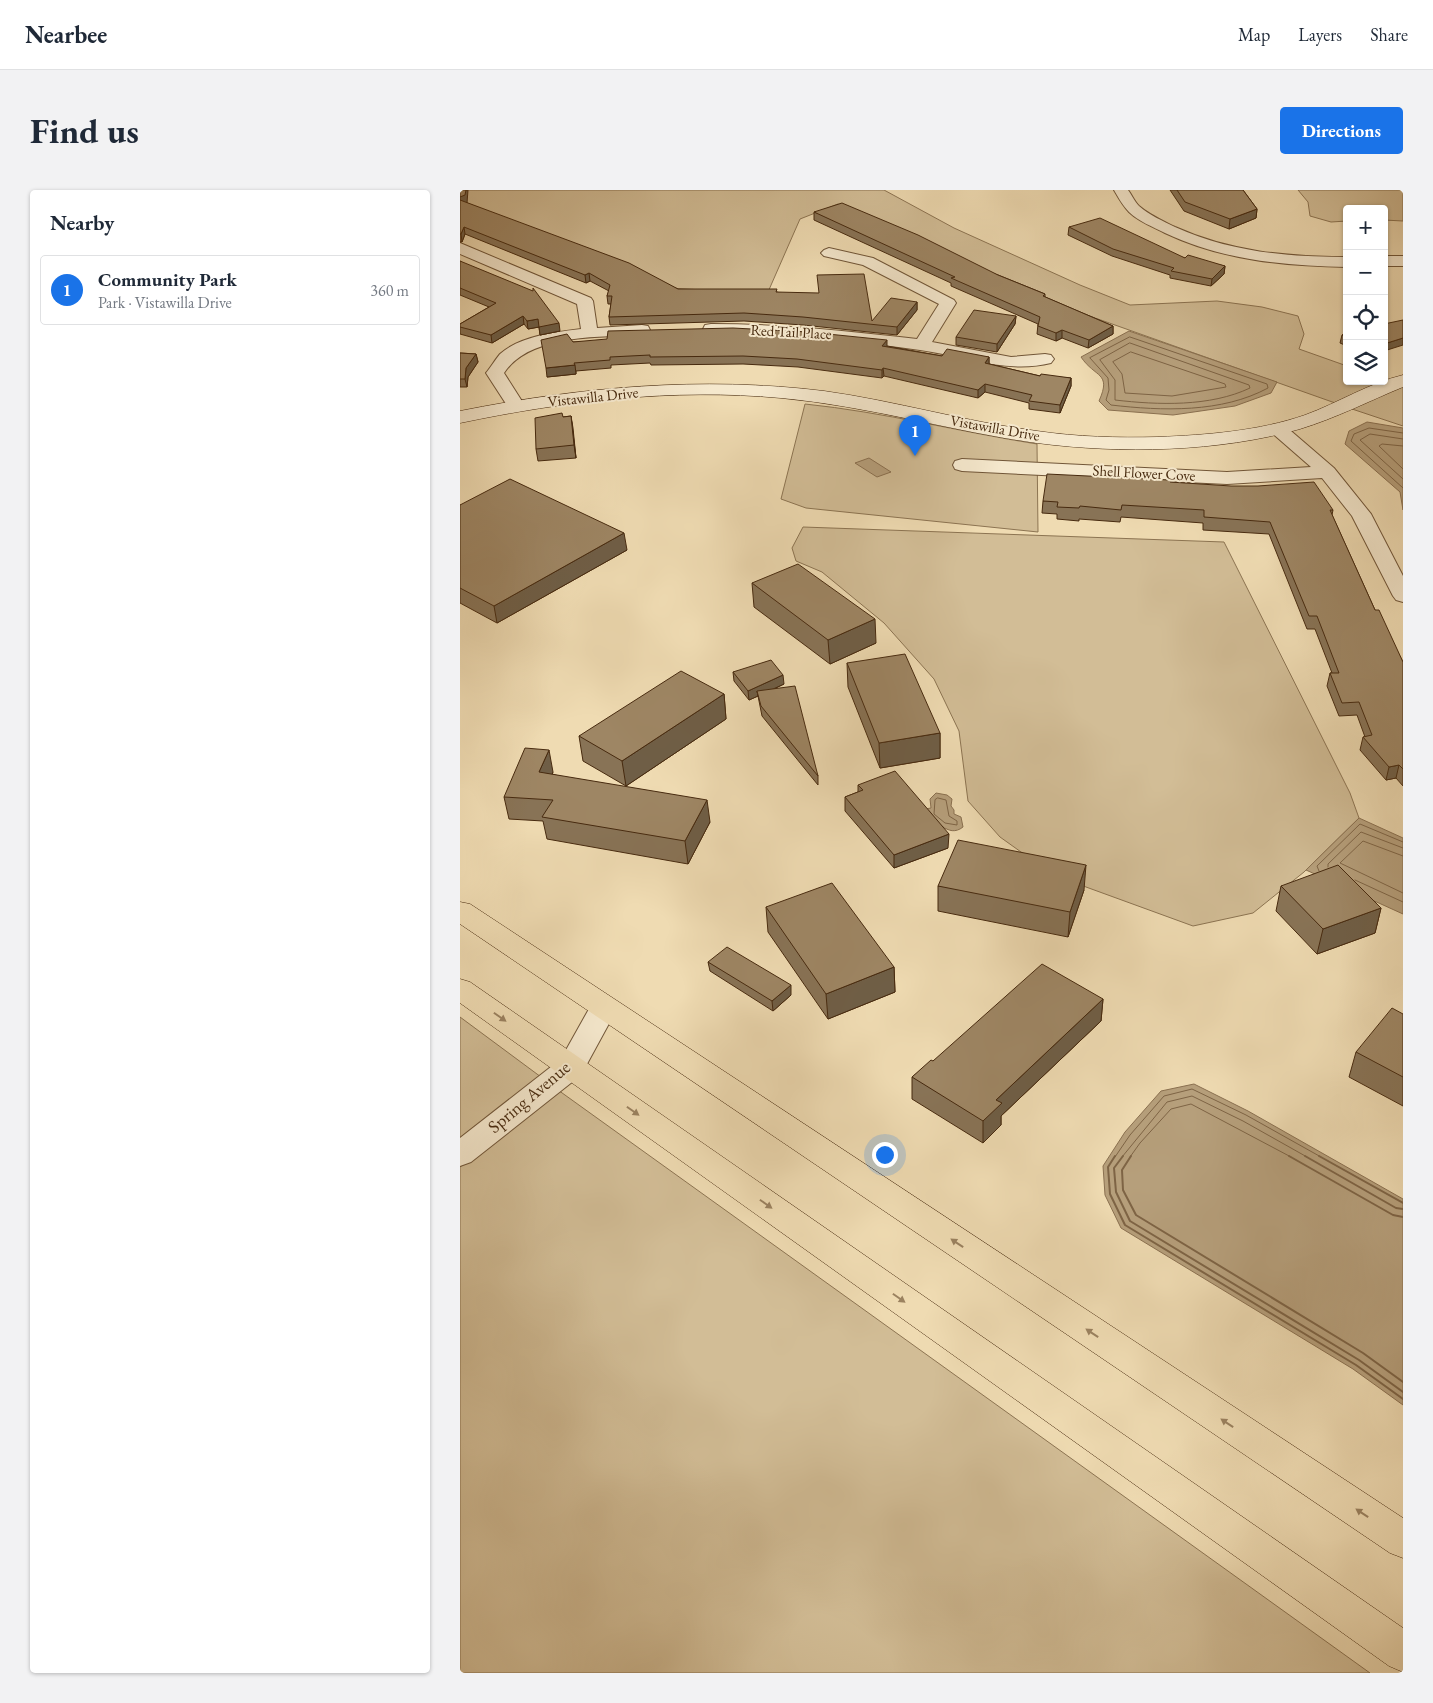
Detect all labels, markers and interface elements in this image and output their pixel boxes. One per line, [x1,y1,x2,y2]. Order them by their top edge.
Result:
text: Nearbee [25,19,107,50]
text: Map [1238,23,1270,46]
text: Layers [1298,23,1342,46]
text: Share [1370,23,1408,46]
button: Directions [1280,107,1403,154]
text: Find us [30,108,139,153]
map controls [1343,205,1388,385]
button: + [1343,205,1388,250]
text: Nearby [50,209,114,236]
button: − [1343,250,1388,295]
text: Community Park [98,267,237,292]
text: 1 [63,280,71,301]
text: 360 m [370,280,409,301]
text: Park · Vistawilla Drive [98,292,232,313]
button: locate [1343,295,1388,340]
street label: Red Tail Place [750,320,832,343]
button: layers [1343,340,1388,385]
street label: Vistawilla Drive [547,382,639,411]
street label: Vistawilla Drive [949,410,1042,445]
pin: 1 [899,415,931,456]
street label: Shell Flower Cove [1092,460,1196,485]
one-way arrow [493,1012,507,1022]
street label: Spring Avenue [483,1055,575,1138]
one-way arrow [626,1106,640,1116]
your location [872,1142,898,1168]
one-way arrow [759,1199,773,1209]
one-way arrow [950,1238,964,1247]
one-way arrow [892,1293,906,1303]
one-way arrow [1085,1328,1099,1338]
one-way arrow [1221,1418,1234,1428]
one-way arrow [1356,1508,1369,1518]

